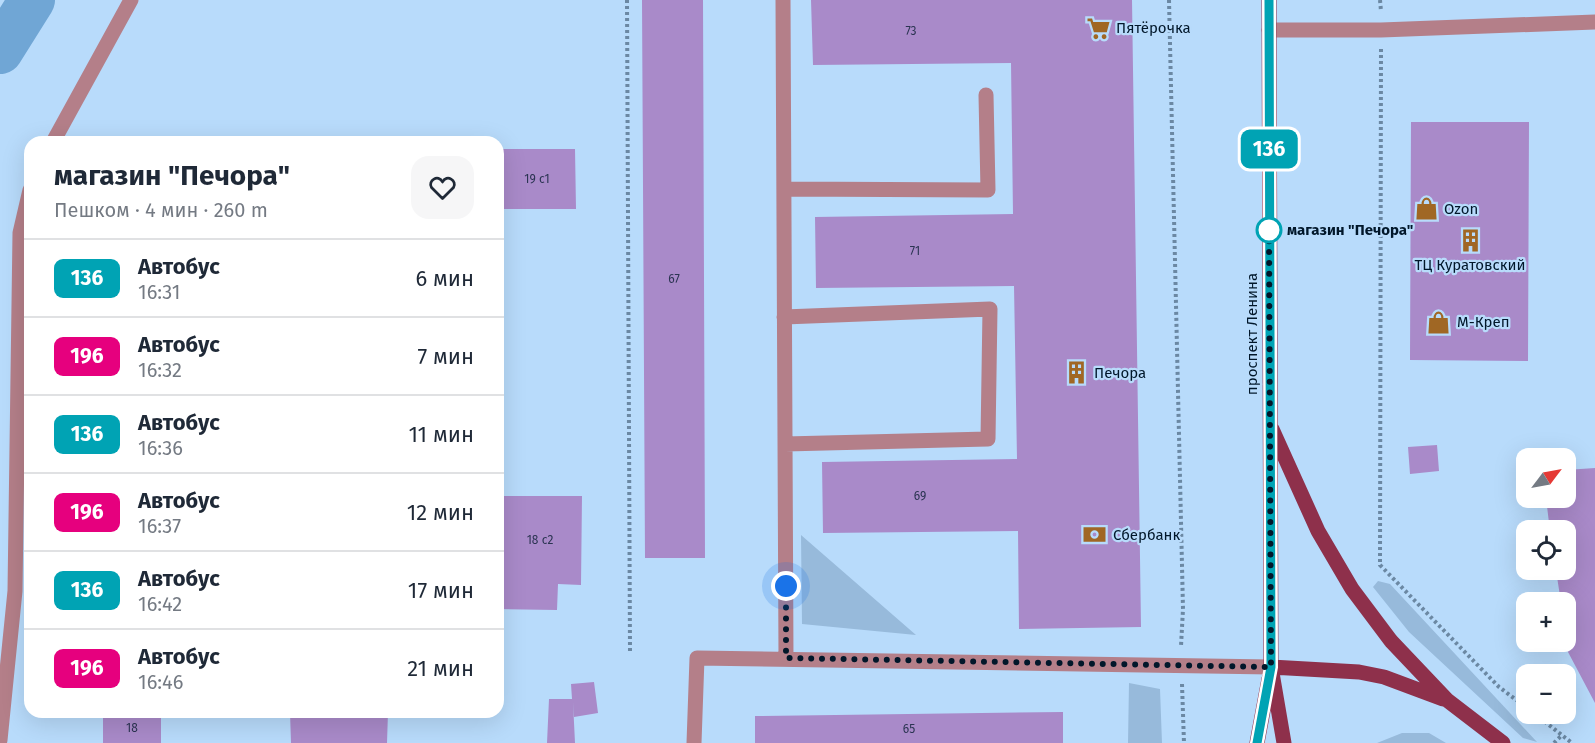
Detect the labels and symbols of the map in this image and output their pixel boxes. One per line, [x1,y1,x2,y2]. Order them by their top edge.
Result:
supermarket icon: Пятёрочка [1085,15,1111,41]
place label: Пятёрочка [1116,19,1191,37]
house number: 73 [905,24,917,38]
line badge: 136 [1234,130,1304,168]
house number: 19 с1 [524,172,550,186]
shop icon: Ozon [1413,196,1439,222]
place label: Ozon [1444,200,1478,218]
marker: магазин "Печора" [1256,217,1282,243]
place label: магазин "Печора" [1287,221,1413,239]
building icon: ТЦ Куратовский [1457,228,1483,254]
house number: 71 [910,244,920,258]
place label: ТЦ Куратовский [1415,256,1525,274]
house number: 67 [668,272,680,286]
street label: проспект Ленина [1243,273,1261,395]
shop icon: М-Креп [1426,309,1452,335]
place label: М-Креп [1457,313,1510,331]
building icon: Печора [1063,360,1089,386]
place label: Печора [1094,364,1146,382]
north arrow [1516,448,1576,508]
house number: 69 [914,489,926,503]
bank icon: Сбербанк [1082,522,1108,548]
place label: Сбербанк [1113,526,1181,544]
house number: 18 с2 [527,533,553,547]
your location [771,571,801,601]
house number: 18 [126,721,138,735]
house number: 65 [903,722,915,736]

